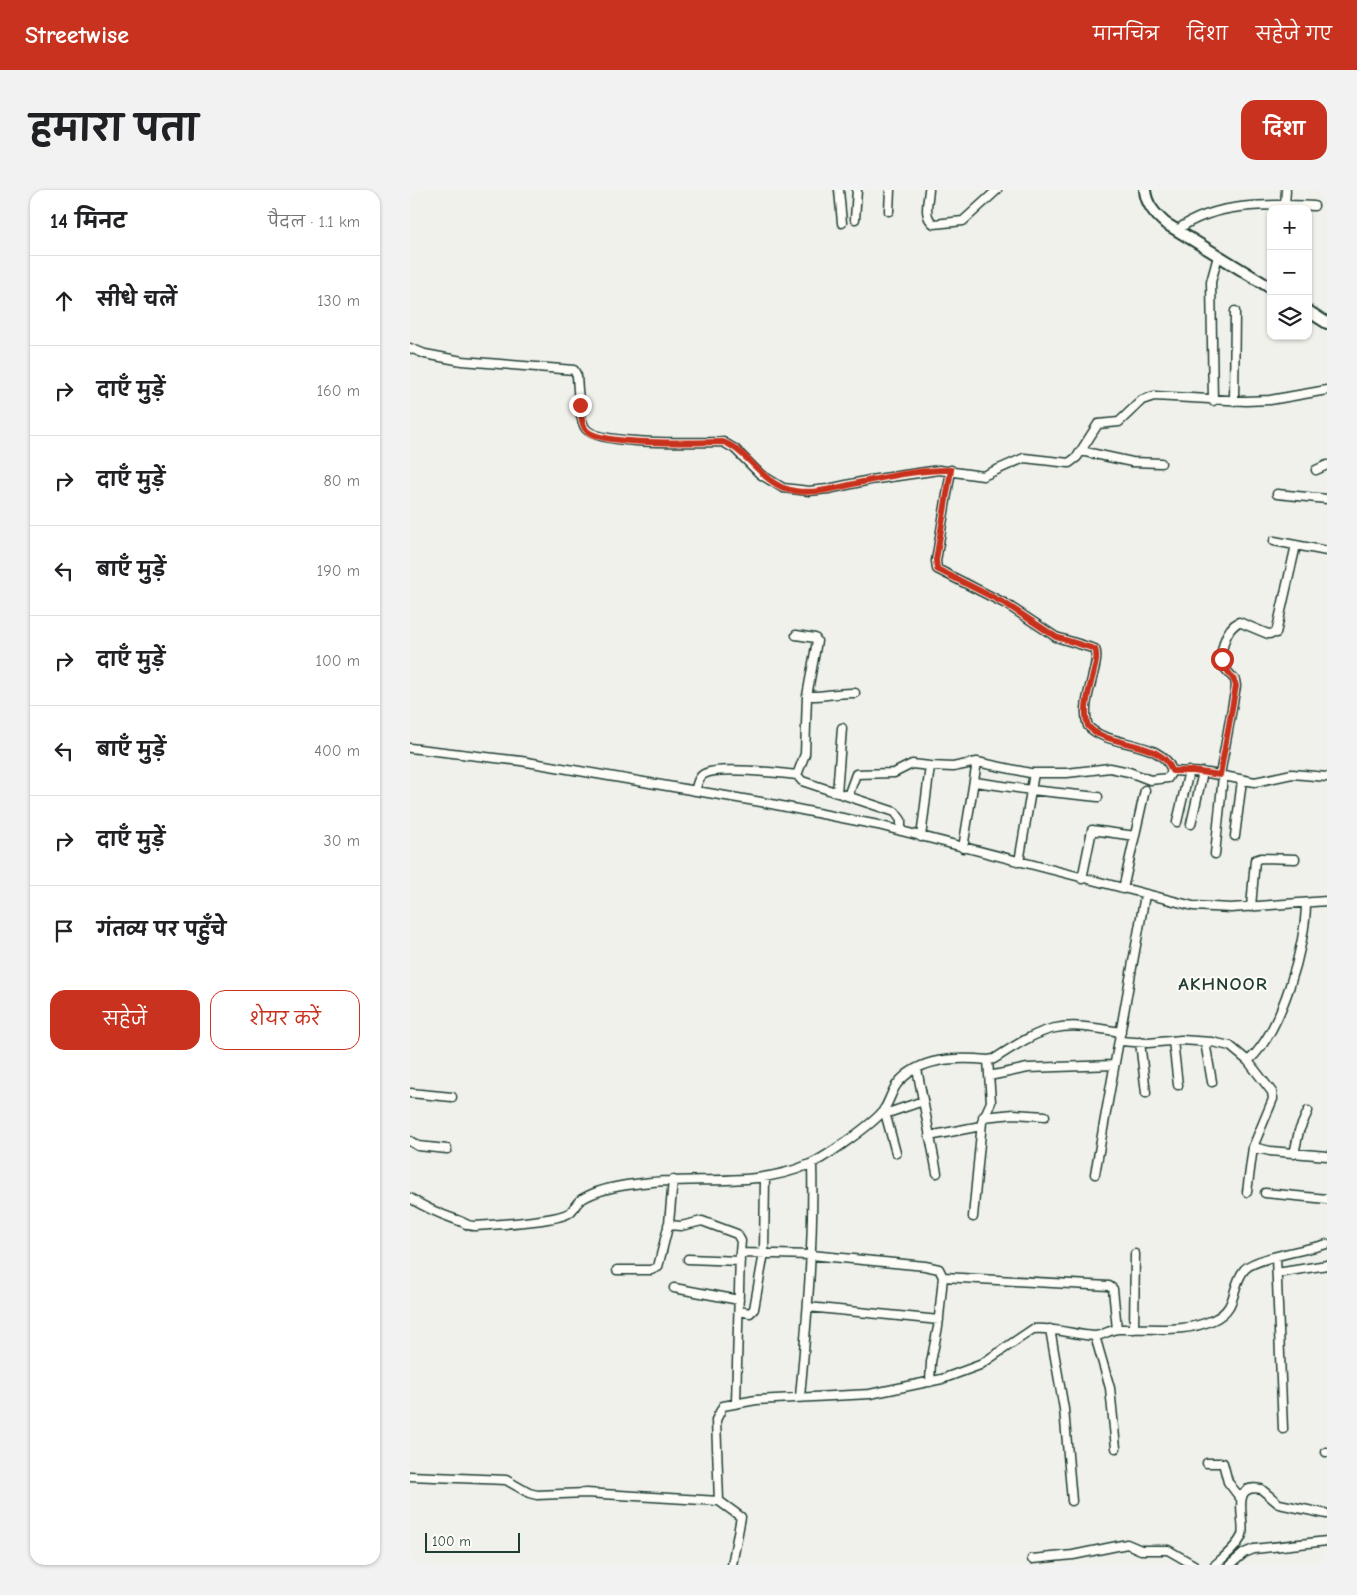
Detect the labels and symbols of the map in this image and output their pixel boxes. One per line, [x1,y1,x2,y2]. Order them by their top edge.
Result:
route end [569,394,592,417]
route start [1211,648,1234,671]
district label: AKHNOOR [1178,973,1268,995]
scale bar [425,1530,520,1553]

